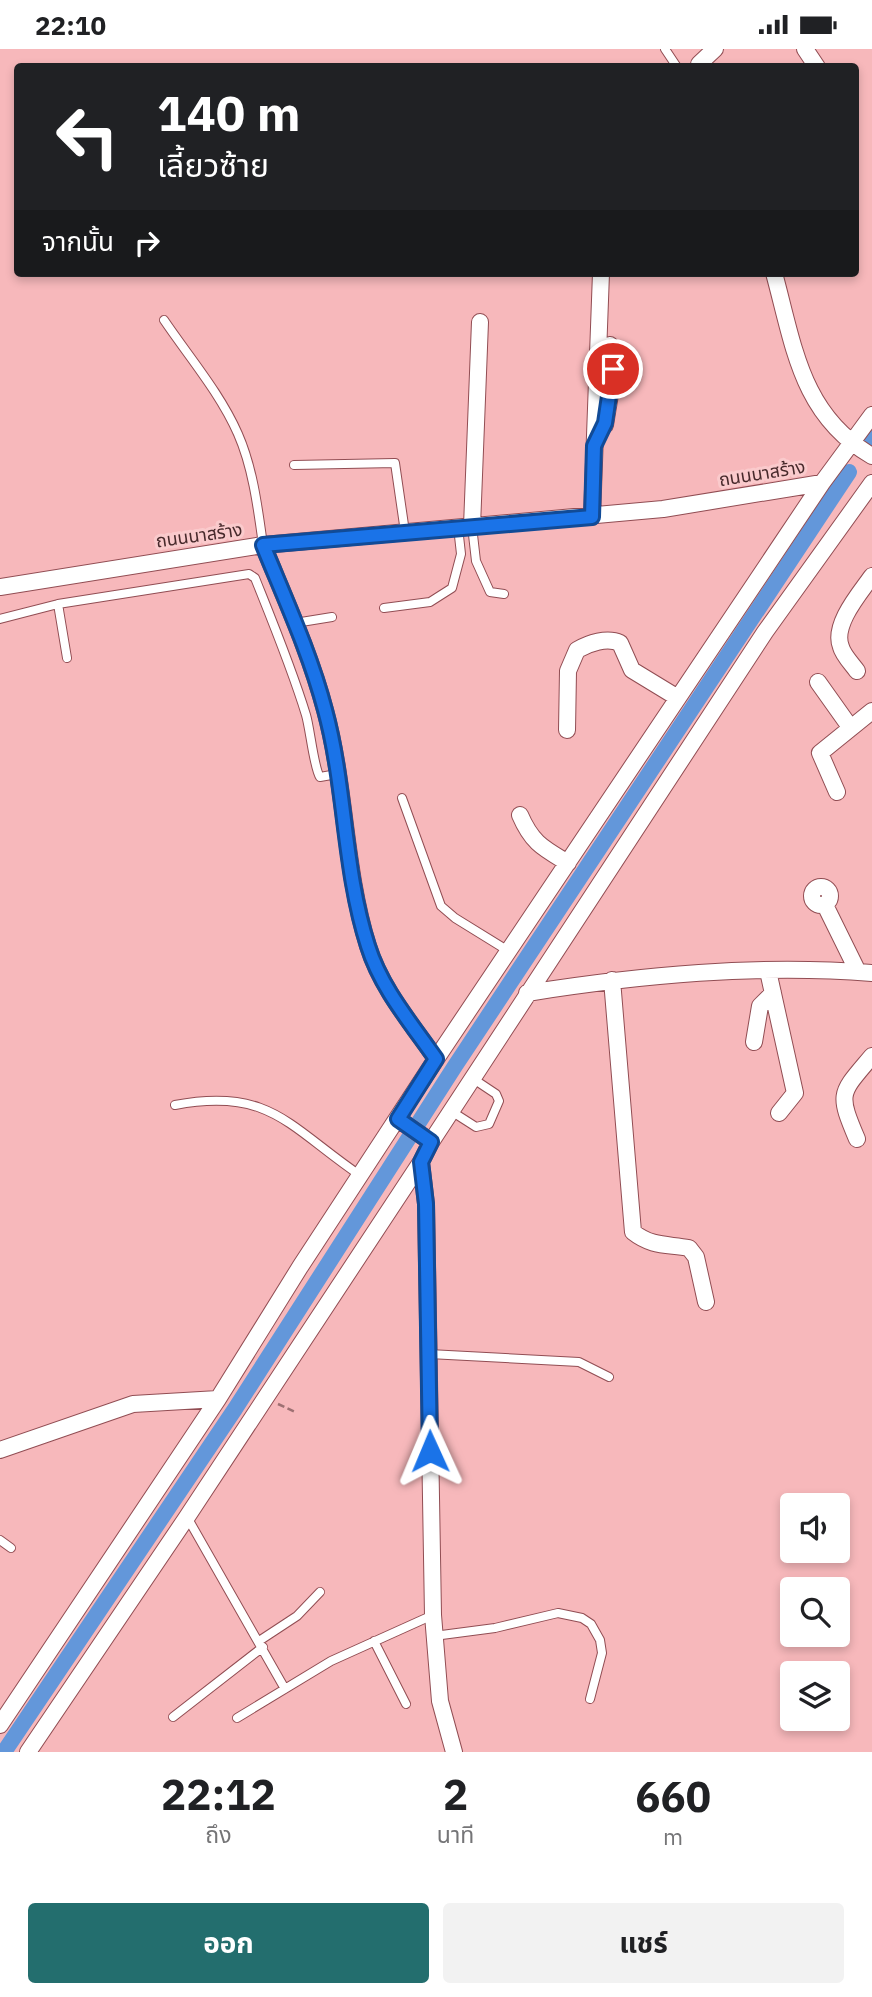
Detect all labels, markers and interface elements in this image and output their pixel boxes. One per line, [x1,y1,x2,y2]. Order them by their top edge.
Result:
text: 22:10 [35,8,106,42]
text: 140 m [157,81,301,144]
icon: left [42,91,133,182]
text: เลี้ยวซ้าย [157,144,269,186]
text: จากนั้น [42,224,114,258]
icon: right [128,224,166,262]
pin [583,339,643,399]
icon: arrive [594,350,632,388]
street label: ถนนนาสร้าง [717,455,807,491]
street label: ถนนนาสร้าง [154,518,244,552]
position arrow [393,1414,467,1488]
map controls [780,1493,850,1731]
button: sound [780,1493,850,1563]
button: search [780,1577,850,1647]
button: layers [780,1661,850,1731]
text: 22:12 [161,1767,276,1822]
text: 2 [443,1767,468,1822]
text: 660 [635,1769,711,1824]
text: ถึง [205,1819,232,1849]
text: นาที [437,1819,474,1849]
text: m [663,1821,683,1851]
button: ออก [28,1903,429,1983]
button: แชร์ [443,1903,844,1983]

